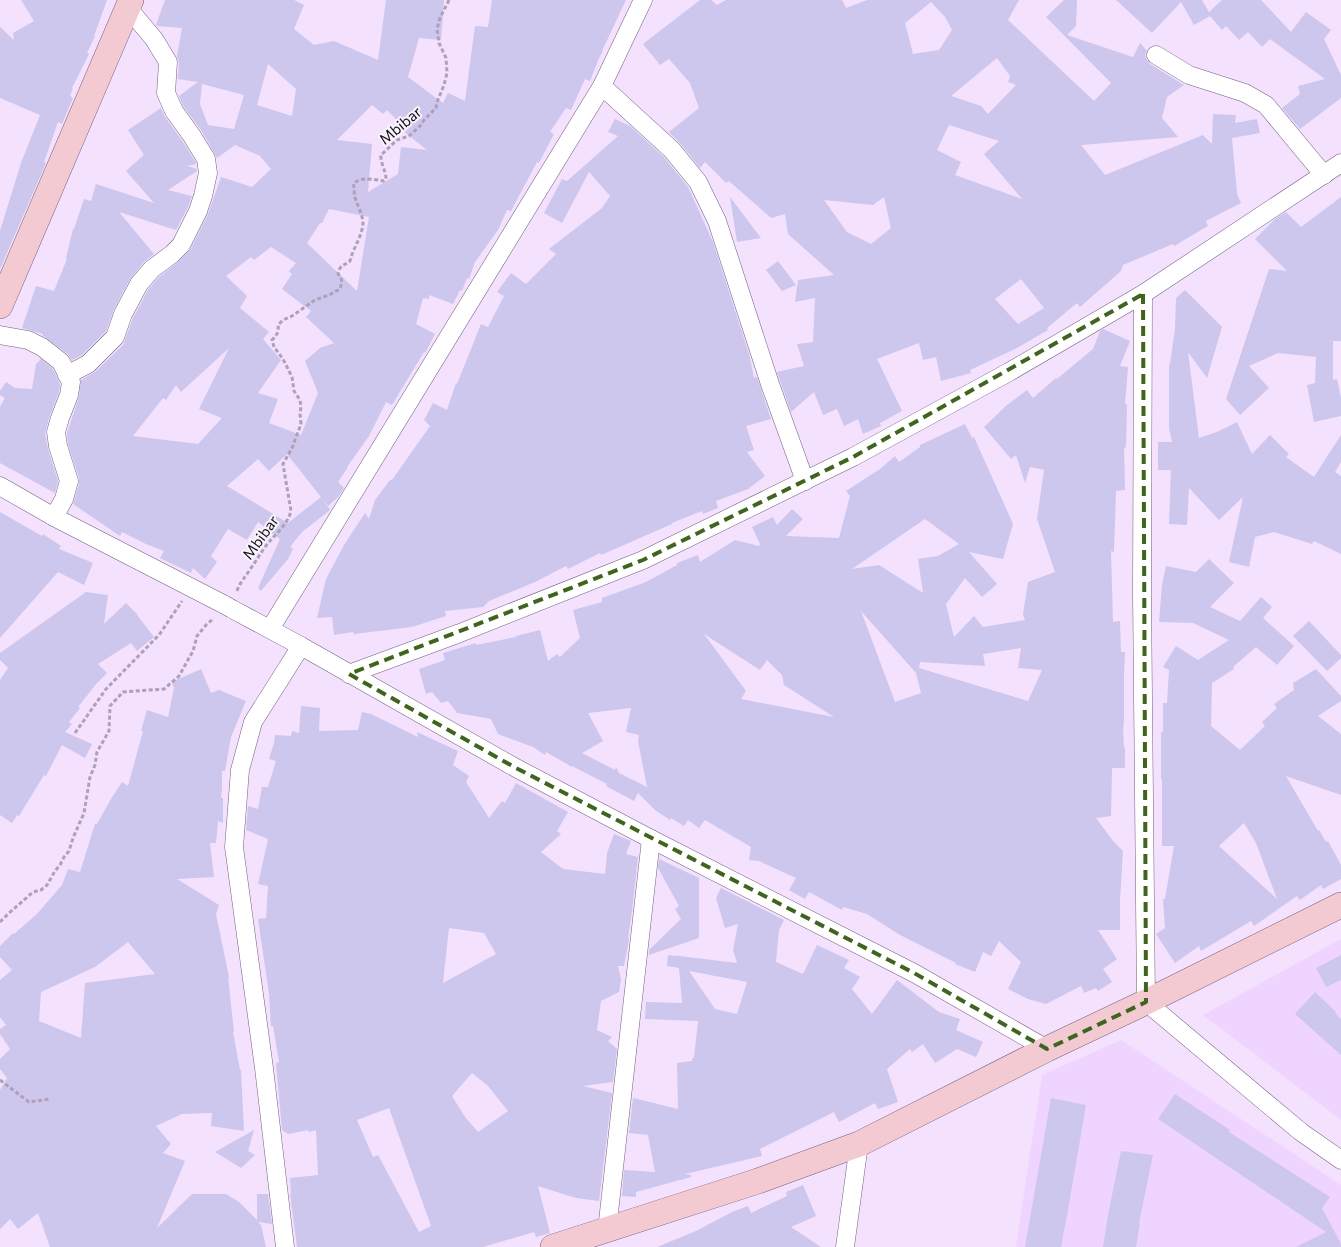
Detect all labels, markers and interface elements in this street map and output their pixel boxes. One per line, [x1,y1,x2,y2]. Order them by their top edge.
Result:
street label: Mbibar [375,102,425,148]
street label: Mbibar [238,512,282,562]

